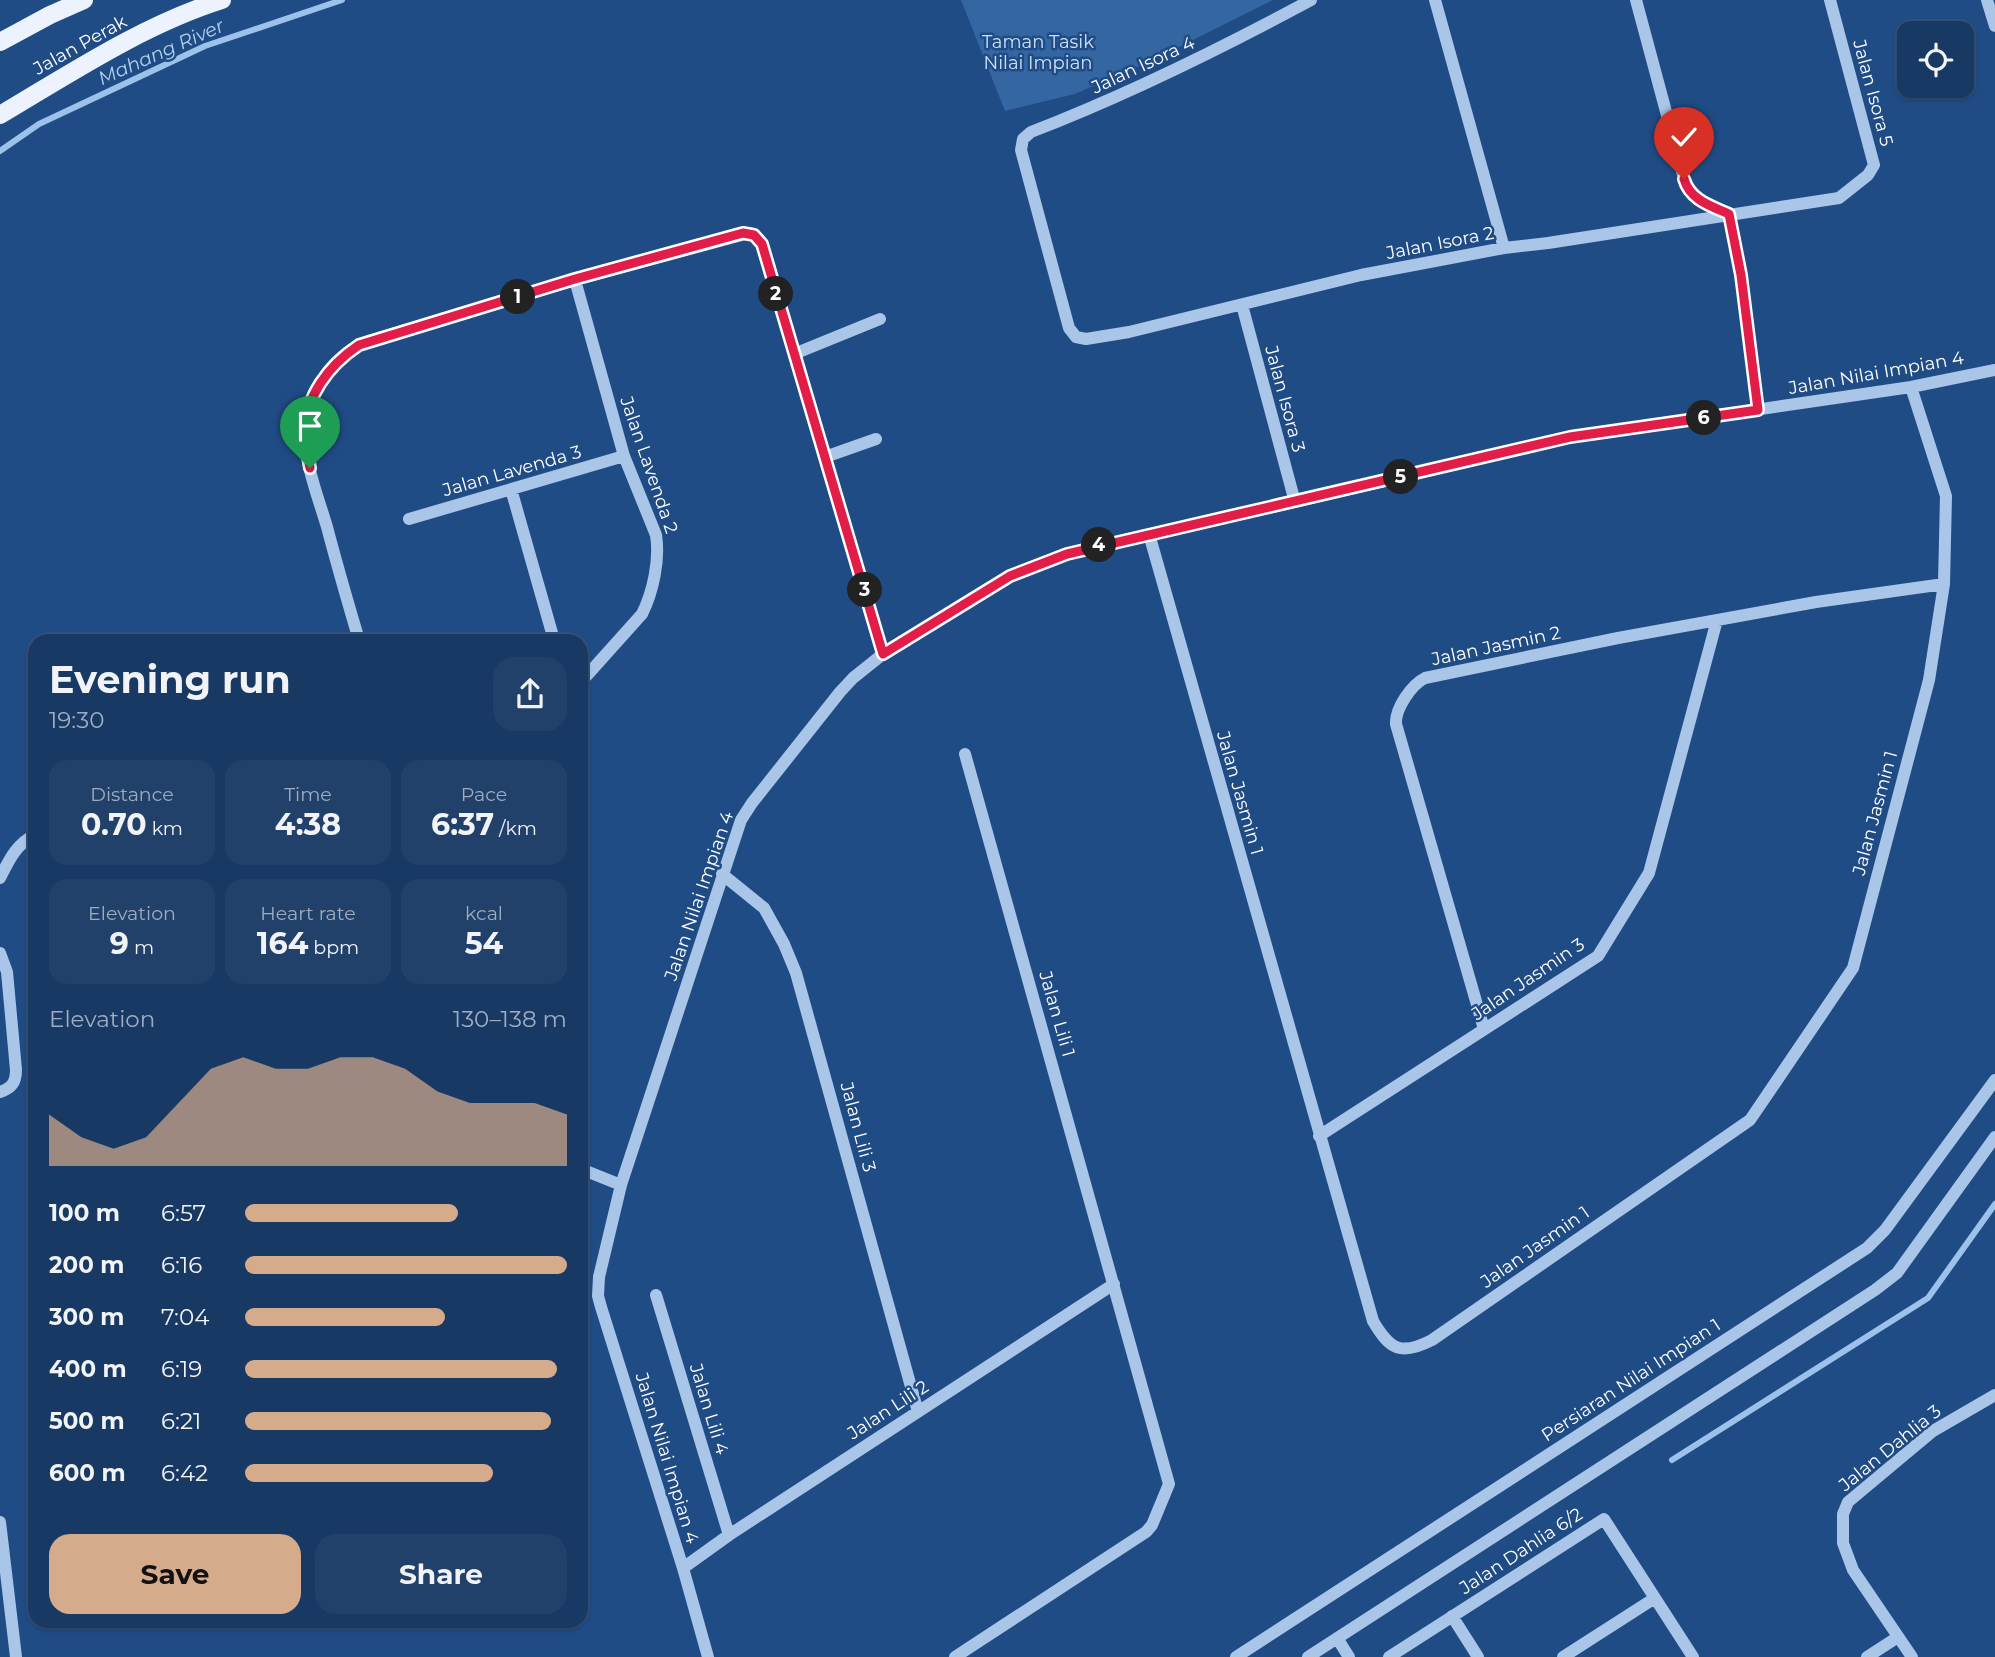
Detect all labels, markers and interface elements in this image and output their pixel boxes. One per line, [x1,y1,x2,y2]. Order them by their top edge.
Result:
street label: Jalan Perak [29,10,131,80]
water label: Mahang River [94,14,228,90]
map controls [1897,21,1974,98]
button: locate [1897,21,1974,98]
park label: Taman Tasik Nilai Impian [982,31,1094,74]
street label: Jalan Isora 4 [1087,31,1198,99]
street label: Jalan Isora 5 [1848,36,1898,149]
pin [1654,107,1714,179]
icon: check [1665,118,1703,156]
street label: Jalan Isora 2 [1383,222,1496,264]
pin: 2 [758,276,794,312]
pin: 1 [500,280,536,314]
text: 2 [770,282,781,305]
text: 1 [514,285,521,308]
street label: Jalan Isora 3 [1260,342,1310,455]
street label: Jalan Nilai Impian 4 [1786,347,1965,399]
street label: Jalan Lavenda 2 [615,393,683,536]
pin [280,396,340,468]
pin: 6 [1686,400,1722,436]
text: 6 [1697,406,1710,429]
icon: arrive [291,407,329,445]
street label: Jalan Lavenda 3 [439,441,584,502]
pin: 5 [1384,460,1418,494]
text: 5 [1395,465,1406,488]
pin: 4 [1082,528,1116,562]
text: 4 [1092,533,1105,556]
pin: 3 [848,572,882,608]
text: 3 [859,578,870,601]
street label: Jalan Jasmin 2 [1428,622,1563,671]
text: Evening run [49,656,291,703]
button: share [493,657,567,731]
text: 19:30 [49,706,104,734]
street label: Jalan Jasmin 1 [1212,728,1268,857]
street label: Jalan Jasmin 1 [1848,748,1902,879]
text: Distance [90,783,174,806]
text: Time [284,783,332,806]
text: Pace [461,783,507,806]
text: 0.70 [81,806,147,843]
text: 4:38 [275,806,341,843]
text: 6:37 [431,806,494,843]
street label: Jalan Nilai Impian 4 [659,808,738,984]
text: km [147,817,183,840]
text: /km [494,817,537,840]
text: Elevation [88,902,176,925]
text: Heart rate [260,902,356,925]
text: kcal [465,902,503,925]
text: 9 [110,925,129,962]
text: 164 [257,925,308,962]
text: 54 [465,925,503,962]
street label: Jalan Jasmin 3 [1467,933,1589,1025]
text: m [129,936,154,959]
text: bpm [308,936,359,959]
street label: Jalan Lili 1 [1034,968,1080,1059]
text: Elevation [49,1005,155,1033]
text: 130–138 m [453,1005,567,1033]
street label: Jalan Lili 3 [835,1079,881,1174]
text: 100 m [49,1199,120,1227]
text: 6:57 [161,1199,206,1227]
street label: Jalan Jasmin 1 [1476,1201,1594,1293]
text: 200 m [49,1251,124,1279]
text: 6:16 [161,1251,202,1279]
text: 300 m [49,1303,125,1331]
text: 7:04 [161,1303,209,1331]
street label: Persiaran Nilai Impian 1 [1537,1314,1725,1446]
text: 400 m [49,1355,127,1383]
text: 6:19 [161,1355,202,1383]
street label: Jalan Lili 4 [684,1360,733,1457]
street label: Jalan Nilai Impian 4 [630,1369,703,1546]
street label: Jalan Lili 2 [843,1376,933,1445]
street label: Jalan Dahlia 3 [1834,1400,1945,1496]
text: 500 m [49,1407,125,1435]
text: 6:21 [161,1407,201,1435]
text: 600 m [49,1459,126,1487]
text: 6:42 [161,1459,208,1487]
street label: Jalan Dahlia 6/2 [1455,1503,1587,1599]
button: Save [49,1534,301,1614]
button: Share [315,1534,567,1614]

